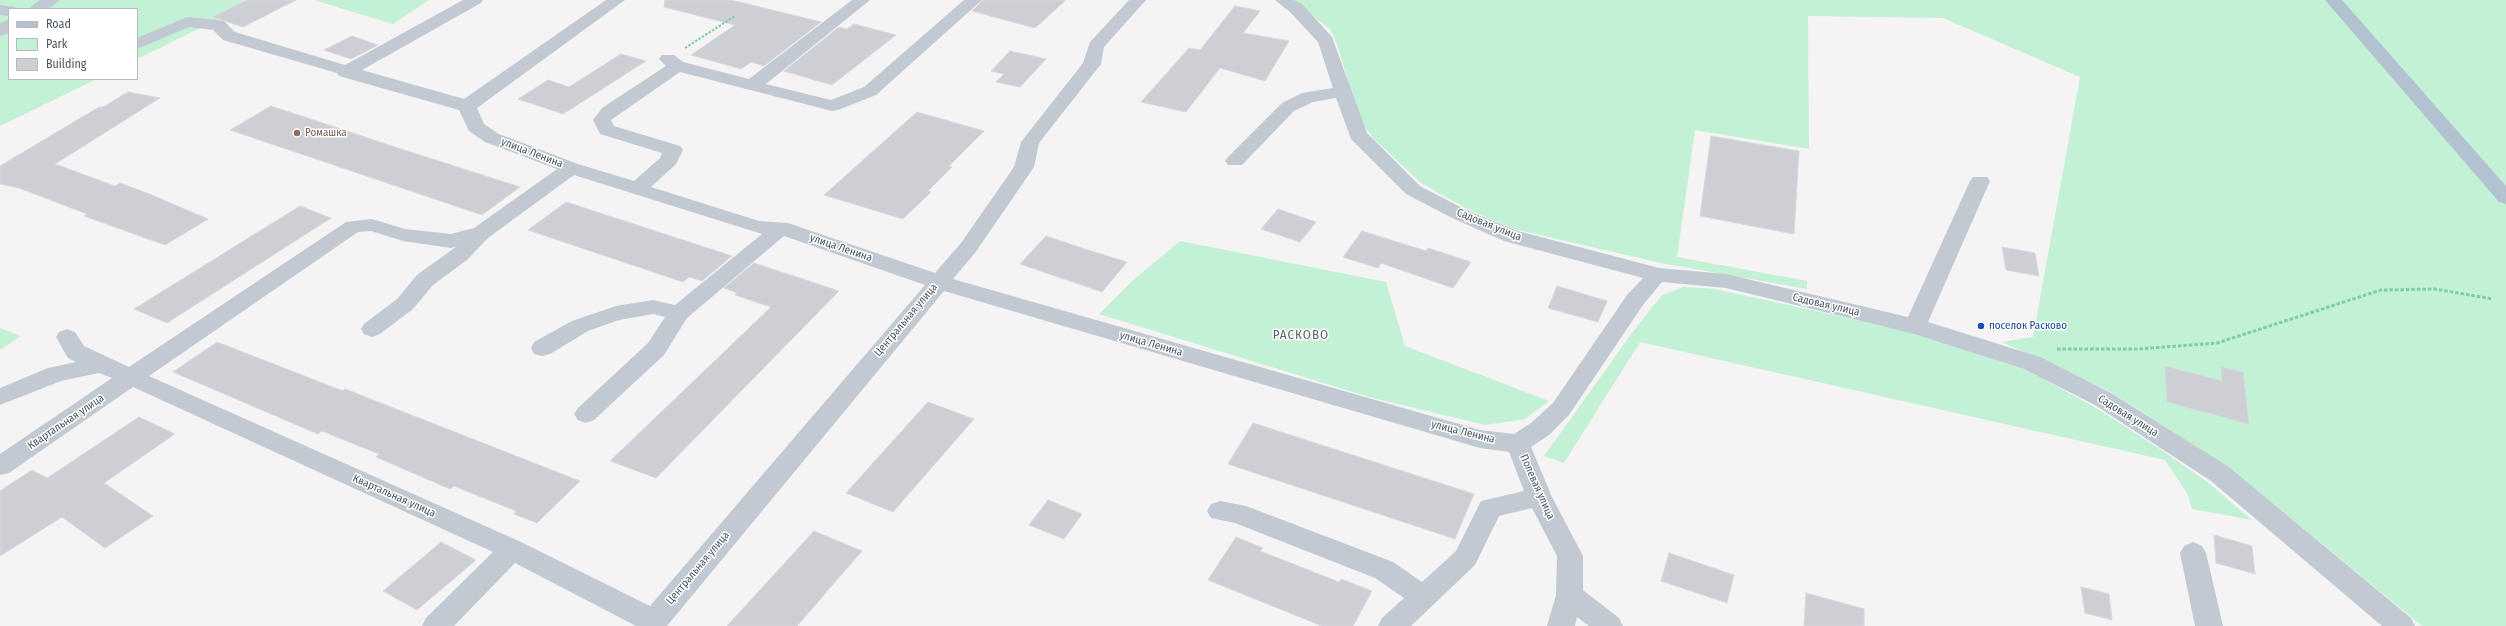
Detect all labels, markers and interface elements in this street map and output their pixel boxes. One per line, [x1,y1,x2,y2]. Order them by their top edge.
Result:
legend [8,8,138,80]
text: Road [46,17,71,31]
text: Park [46,37,67,51]
text: Building [46,57,86,71]
place label: Ромашка [305,126,347,140]
marker: Ромашка [292,128,302,138]
street label: улица Ленина [499,135,565,171]
street label: Садовая улица [1455,206,1523,244]
street label: улица Ленина [808,231,874,265]
street label: Центральная улица [872,281,940,359]
street label: Садовая улица [1791,291,1861,319]
place label: поселок Расково [1989,319,2067,333]
marker: поселок Расково [1976,321,1986,331]
district label: РАСКОВО [1273,327,1329,343]
street label: улица Ленина [1118,329,1184,359]
street label: Квартальная улица [25,392,107,452]
street label: Садовая улица [2095,392,2161,440]
street label: улица Ленина [1430,418,1496,446]
street label: Полевая улица [1517,452,1557,522]
street label: Квартальная улица [351,472,437,520]
street label: Центральная улица [664,529,732,607]

